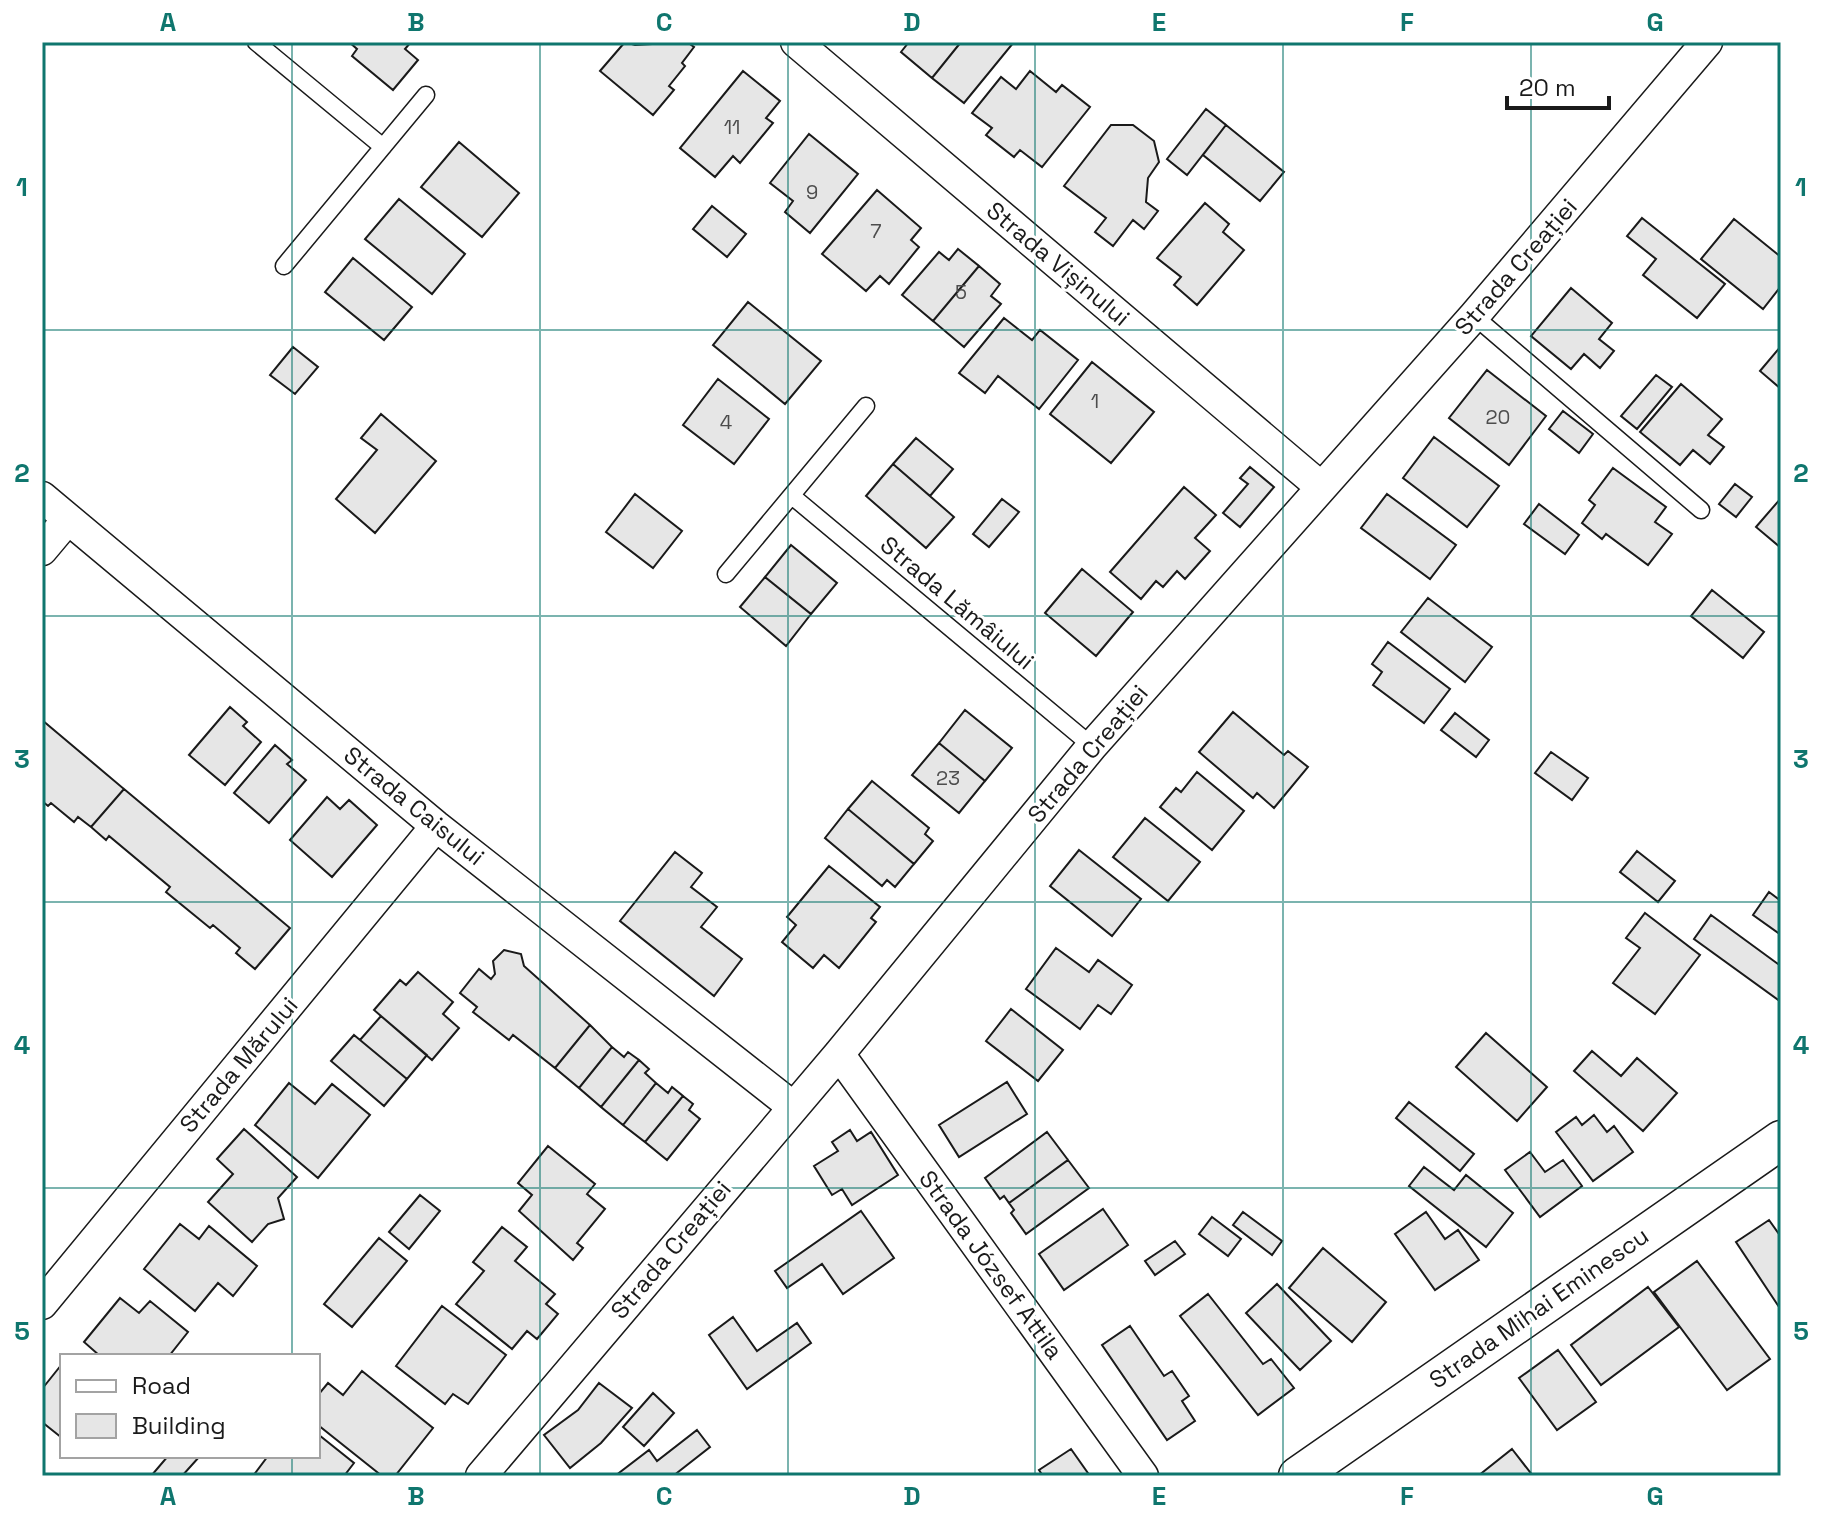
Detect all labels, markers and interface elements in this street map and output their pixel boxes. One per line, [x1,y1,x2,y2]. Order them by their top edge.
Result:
text: A [160,5,177,39]
text: B [407,5,425,39]
text: C [656,5,672,39]
text: D [903,5,921,39]
text: E [1152,5,1166,39]
text: F [1400,5,1414,39]
text: G [1646,5,1664,39]
scale bar [1507,60,1609,110]
text: 20 m [1519,72,1576,103]
house number: 11 [724,114,740,140]
text: 1 [16,170,28,204]
text: 1 [1795,170,1807,204]
house number: 9 [806,179,818,205]
street label: Strada Creației [1448,192,1584,342]
street label: Strada Vișinului [980,195,1136,333]
house number: 7 [870,218,882,244]
house number: 5 [955,279,967,305]
house number: 1 [1091,388,1099,414]
house number: 20 [1486,404,1510,430]
house number: 4 [720,409,732,435]
text: 2 [14,456,30,490]
text: 2 [1793,456,1809,490]
street label: Strada Lămâiului [874,529,1041,676]
street label: Strada Creației [1021,678,1155,829]
street label: Strada Caisului [338,739,491,872]
text: 3 [14,742,30,776]
text: 3 [1793,742,1809,776]
house number: 23 [936,765,960,791]
street label: Strada Mărului [173,990,304,1139]
text: 4 [14,1028,30,1062]
text: 4 [1793,1028,1809,1062]
street label: Strada József Attila [912,1164,1071,1365]
street label: Strada Creației [604,1174,738,1325]
street label: Strada Mihai Eminescu [1423,1220,1655,1395]
text: 5 [14,1314,30,1348]
text: 5 [1793,1314,1809,1348]
legend [60,1354,320,1458]
text: Road [132,1370,191,1401]
text: Building [132,1410,226,1441]
text: A [160,1479,177,1513]
text: B [407,1479,425,1513]
text: C [656,1479,672,1513]
text: D [903,1479,921,1513]
text: E [1152,1479,1166,1513]
text: F [1400,1479,1414,1513]
text: G [1646,1479,1664,1513]

